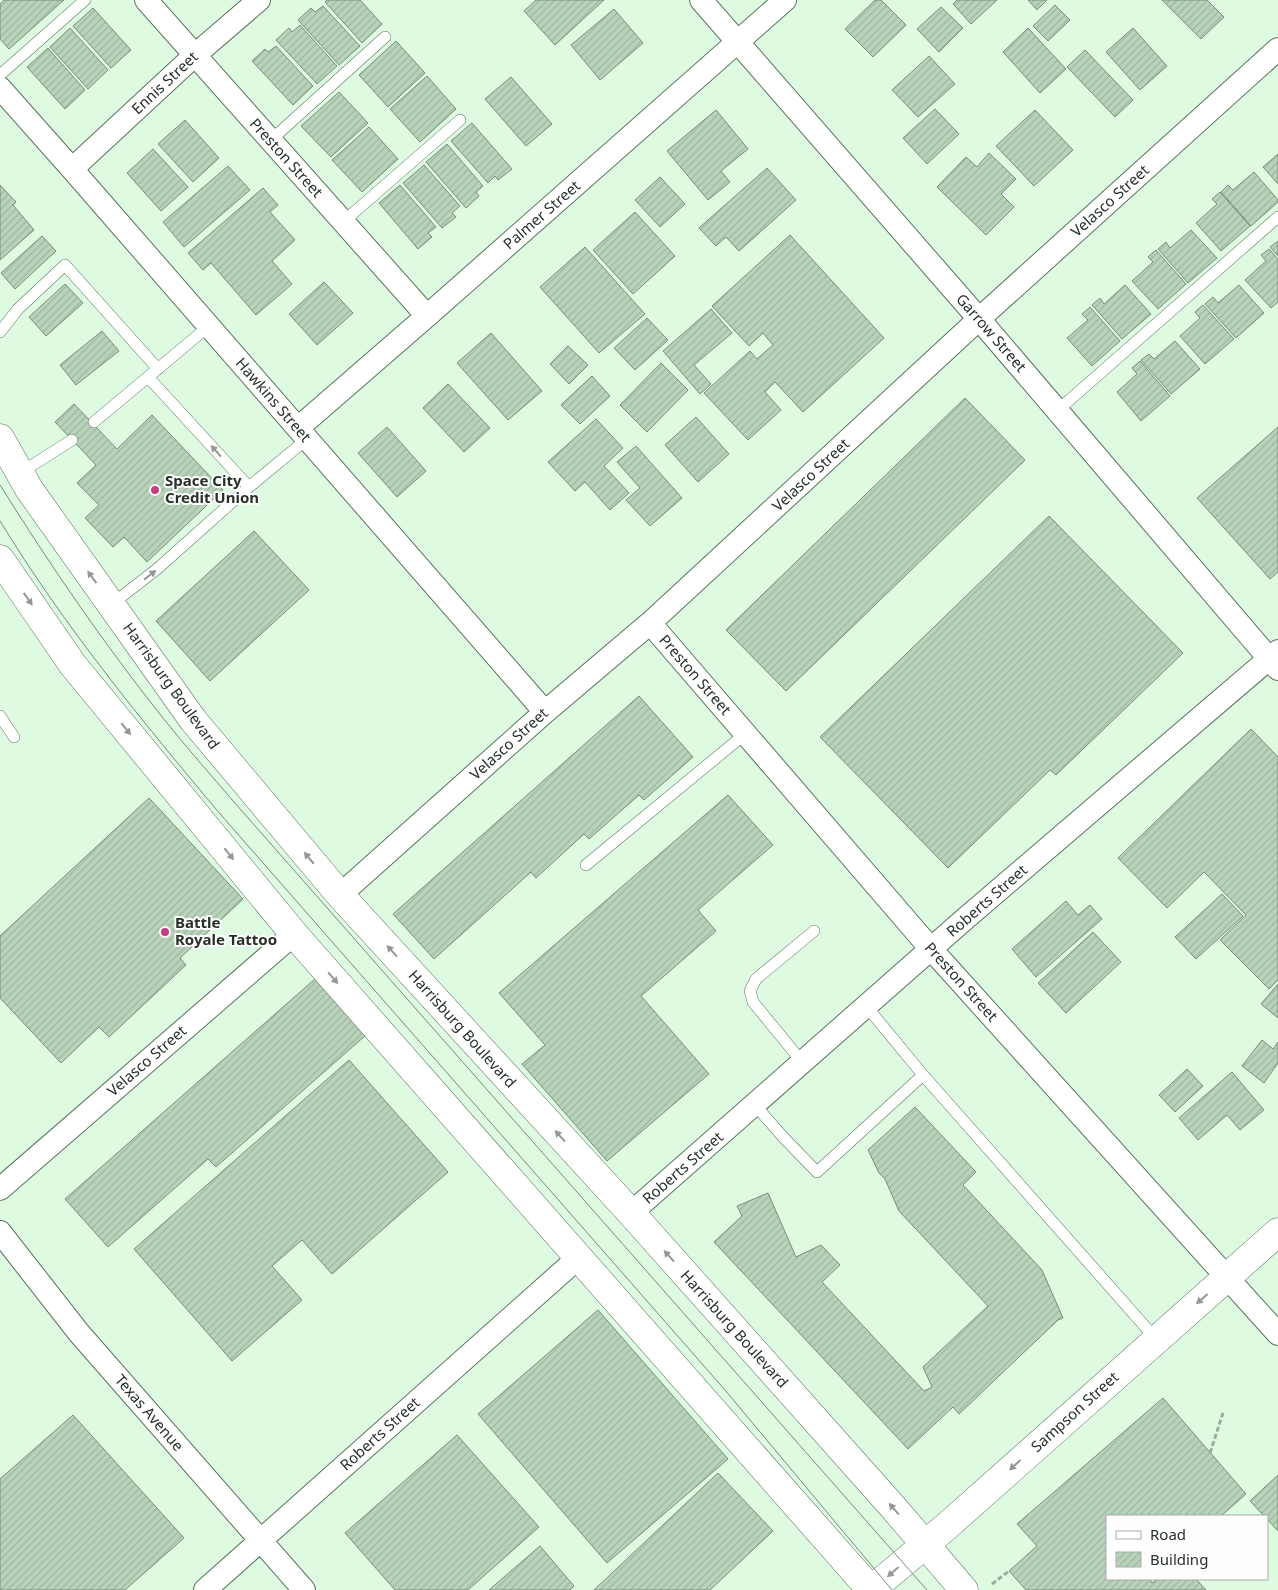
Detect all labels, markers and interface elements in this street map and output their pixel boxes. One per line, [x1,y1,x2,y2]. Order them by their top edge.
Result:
street label: Ennis Street [127,46,202,118]
street label: Preston Street [246,113,328,202]
street label: Velasco Street [1066,159,1153,241]
street label: Palmer Street [499,175,585,253]
street label: Garrow Street [952,289,1032,376]
street label: Hawkins Street [232,353,316,446]
street label: Velasco Street [767,433,854,515]
one-way arrow [210,445,222,457]
place label: Space City Credit Union [165,470,259,507]
marker: Space City Credit Union [149,484,161,496]
one-way arrow [143,569,156,580]
one-way arrow [87,570,97,584]
one-way arrow [23,592,33,606]
street label: Harrisburg Boulevard [119,618,225,753]
street label: Preston Street [655,630,737,719]
street label: Velasco Street [465,702,552,784]
one-way arrow [120,722,131,735]
one-way arrow [223,847,234,860]
one-way arrow [303,852,314,865]
street label: Roberts Street [942,859,1031,941]
place label: Battle Royale Tattoo [175,912,277,949]
marker: Battle Royale Tattoo [159,926,171,938]
street label: Preston Street [921,937,1003,1026]
one-way arrow [386,945,397,958]
street label: Harrisburg Boulevard [404,965,521,1091]
one-way arrow [328,972,339,985]
street label: Velasco Street [103,1020,191,1100]
street label: Roberts Street [638,1126,727,1208]
one-way arrow [554,1130,566,1142]
one-way arrow [663,1251,675,1263]
street label: Harrisburg Boulevard [676,1265,793,1391]
one-way arrow [1196,1293,1208,1305]
street label: Sampson Street [1026,1366,1123,1456]
street label: Texas Avenue [111,1370,189,1455]
street label: Roberts Street [335,1392,424,1474]
one-way arrow [1010,1459,1022,1471]
one-way arrow [888,1502,899,1515]
legend [1106,1515,1268,1580]
text: Road [1150,1524,1186,1544]
text: Building [1150,1549,1208,1569]
one-way arrow [887,1566,899,1578]

